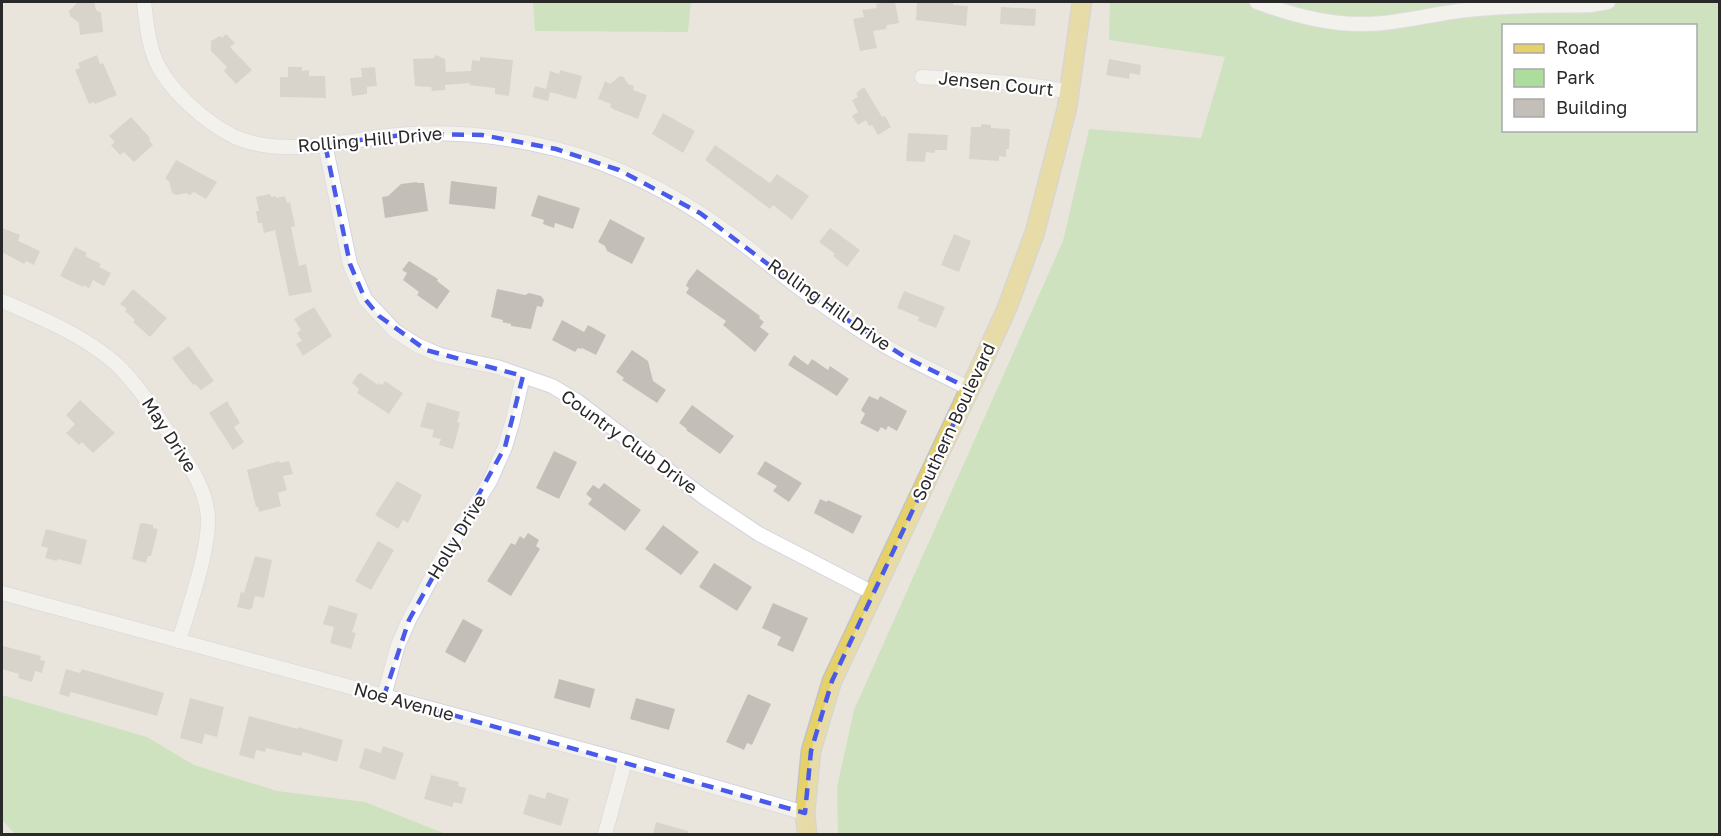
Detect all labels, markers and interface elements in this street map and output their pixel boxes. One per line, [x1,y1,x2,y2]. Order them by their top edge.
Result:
legend [1502,24,1697,132]
text: Road [1556,36,1600,58]
street label: Jensen Court [937,66,1055,100]
text: Park [1556,66,1595,88]
text: Building [1556,96,1627,118]
street label: Rolling Hill Drive [297,122,443,156]
street label: Rolling Hill Drive [764,254,895,355]
street label: Southern Boulevard [907,339,999,504]
street label: Country Club Drive [557,384,702,498]
street label: May Drive [138,393,202,476]
street label: Holly Drive [422,490,490,583]
street label: Noe Avenue [352,677,457,725]

